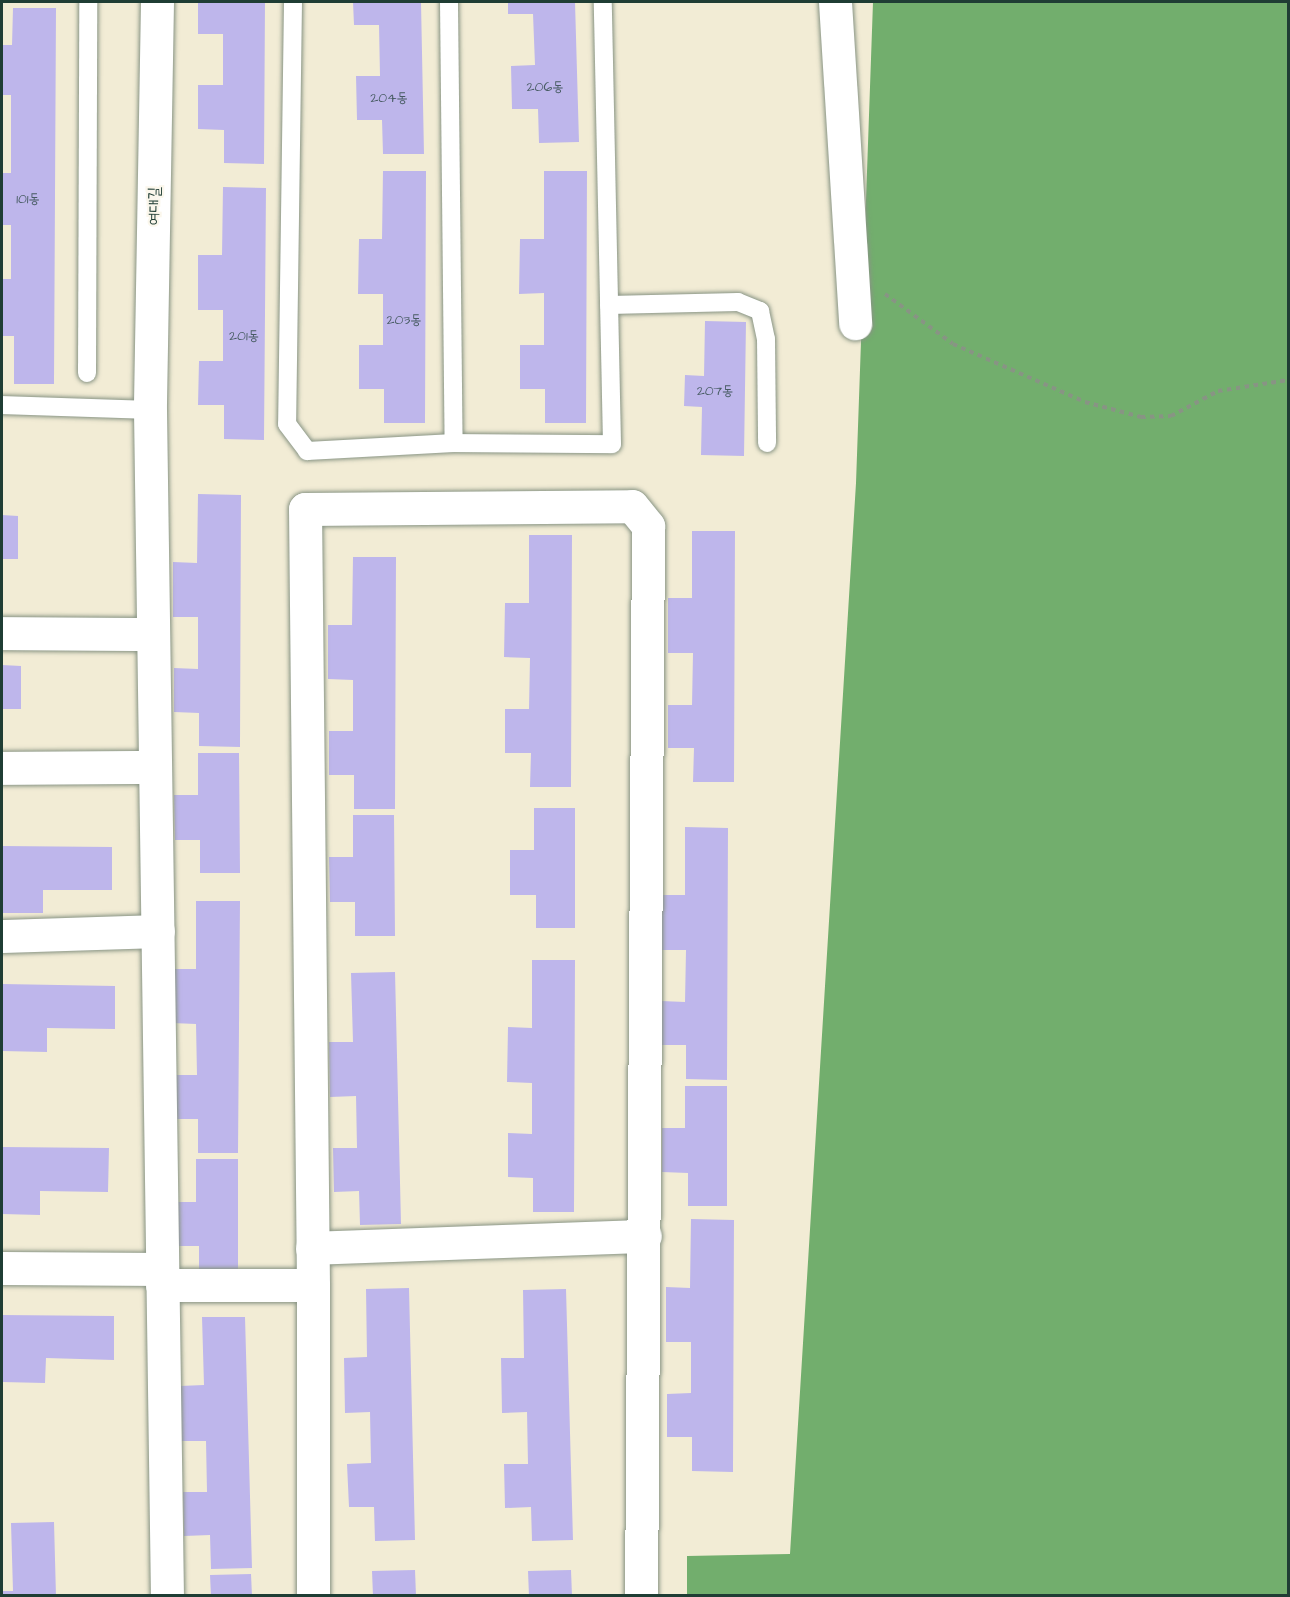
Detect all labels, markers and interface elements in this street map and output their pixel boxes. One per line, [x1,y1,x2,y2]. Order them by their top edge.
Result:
house number: 206동 [527,79,563,95]
house number: 204동 [370,90,408,106]
street label: 여대길 [144,187,164,225]
house number: 101동 [16,191,40,207]
house number: 203동 [386,312,422,328]
house number: 201동 [229,328,259,344]
house number: 207동 [697,383,733,399]

